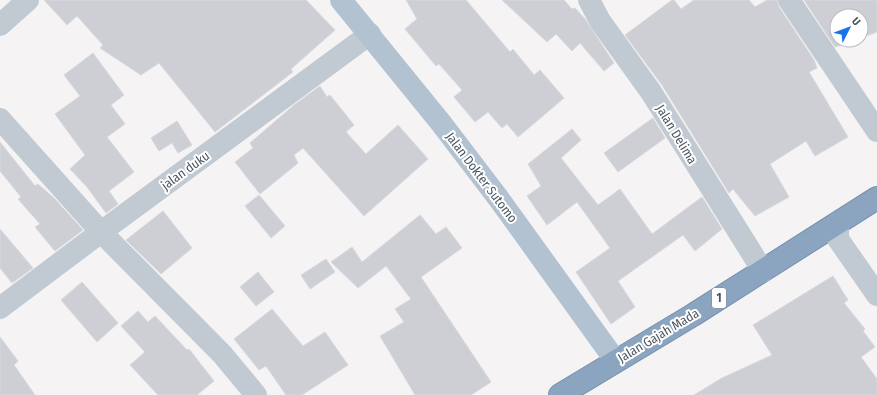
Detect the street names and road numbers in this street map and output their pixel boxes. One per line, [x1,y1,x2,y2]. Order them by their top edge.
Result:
street label: Jalan Delima [653,102,700,167]
street label: Jalan Dokter Sutomo [443,129,520,225]
street label: jalan duku [158,148,212,193]
road number: 1 [712,288,726,308]
street label: Jalan Gajah Mada [615,305,701,365]

